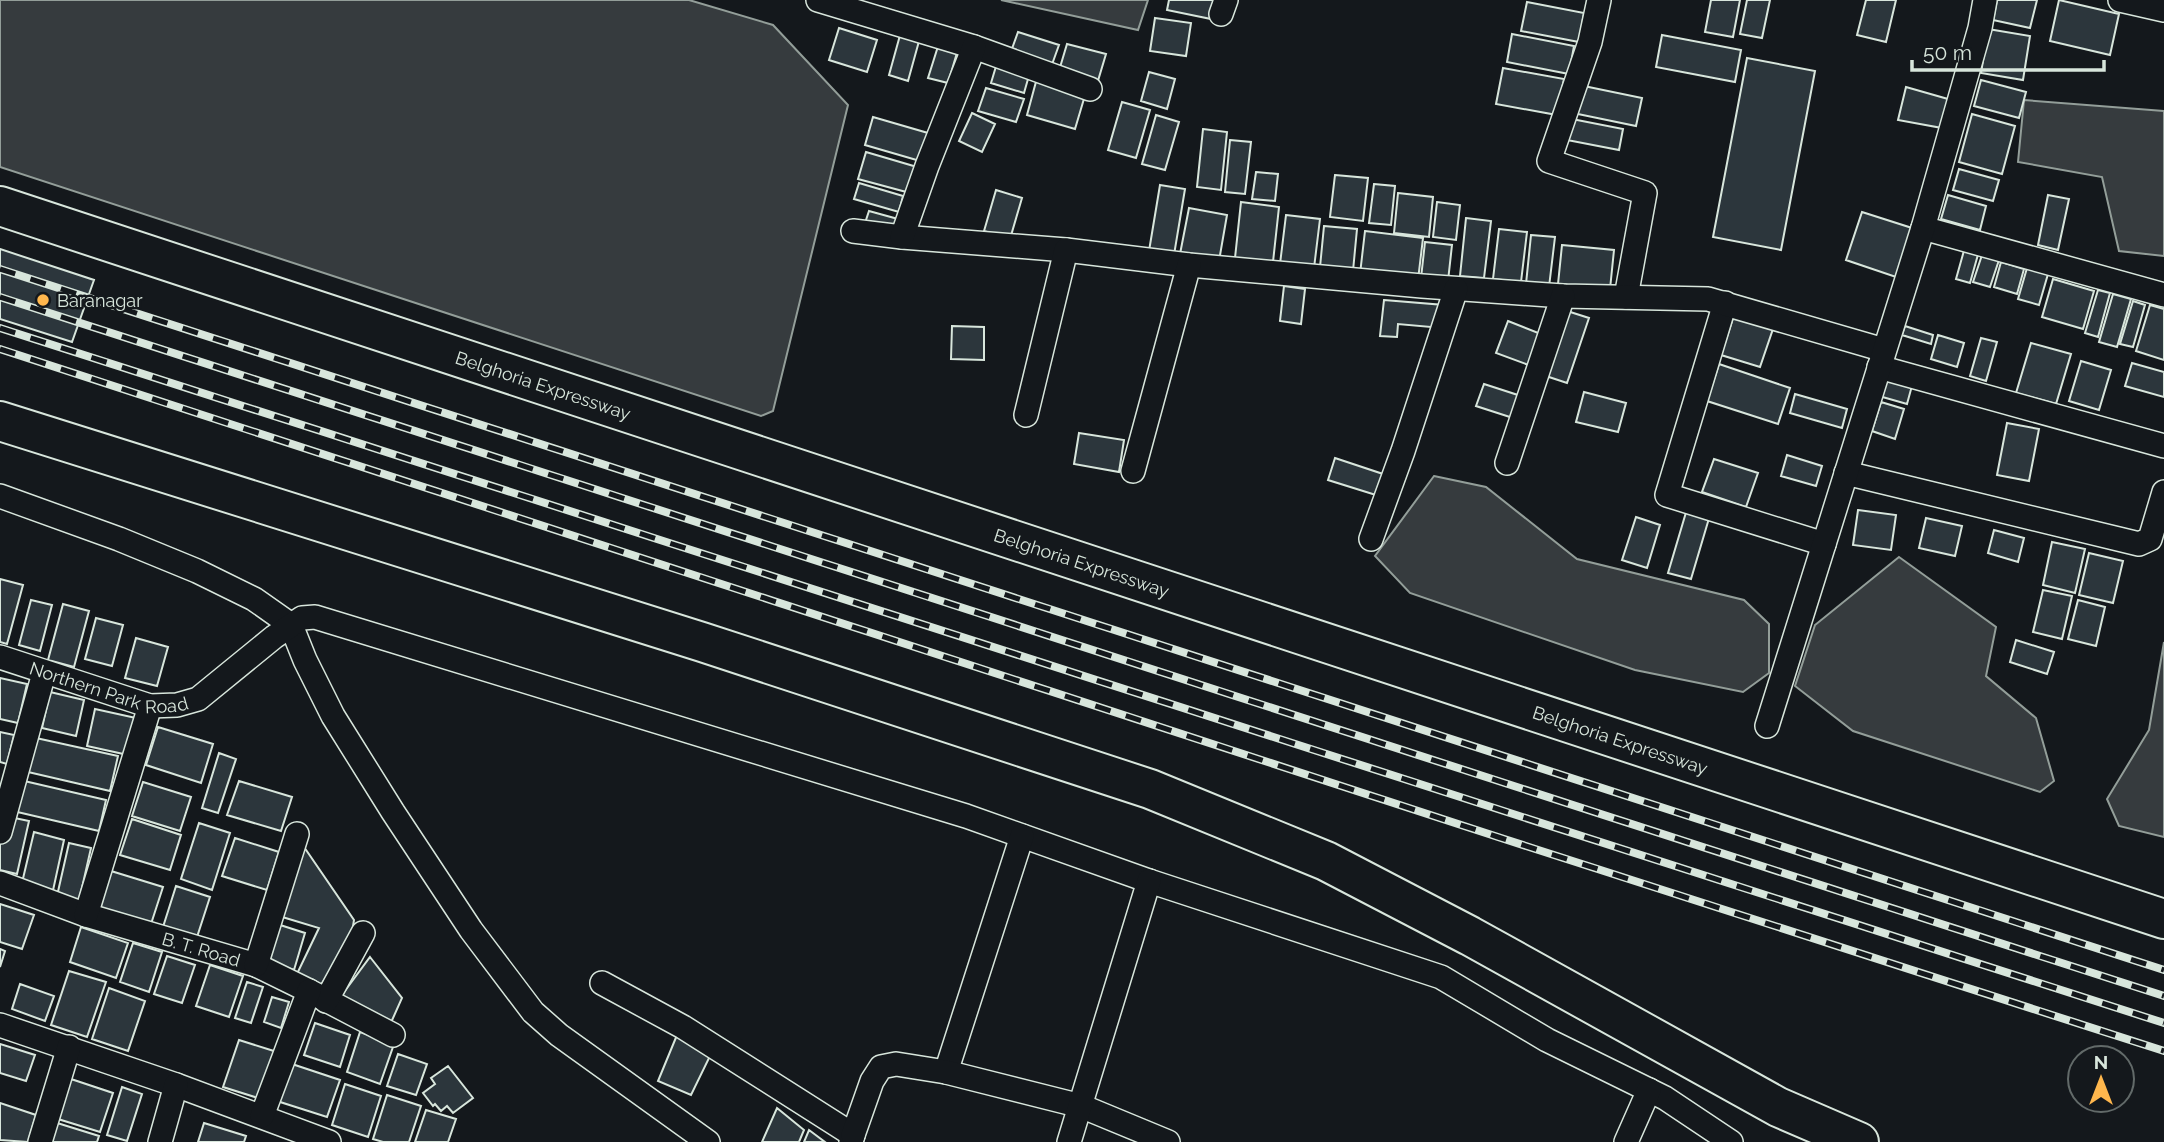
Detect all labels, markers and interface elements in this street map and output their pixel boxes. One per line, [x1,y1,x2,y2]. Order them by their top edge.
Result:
scale bar [1912,28,2104,72]
text: 50 m [1923,40,1972,65]
place label: Baranagar [57,290,143,311]
marker: Baranagar [35,292,51,308]
street label: Belghoria Expressway [453,346,634,424]
street label: Belghoria Expressway [992,524,1172,601]
street label: Northern Park Road [27,657,191,717]
street label: Belghoria Expressway [1530,701,1711,779]
street label: B. T. Road [160,928,243,970]
north arrow [2066,1044,2136,1114]
text: N [2094,1051,2108,1073]

